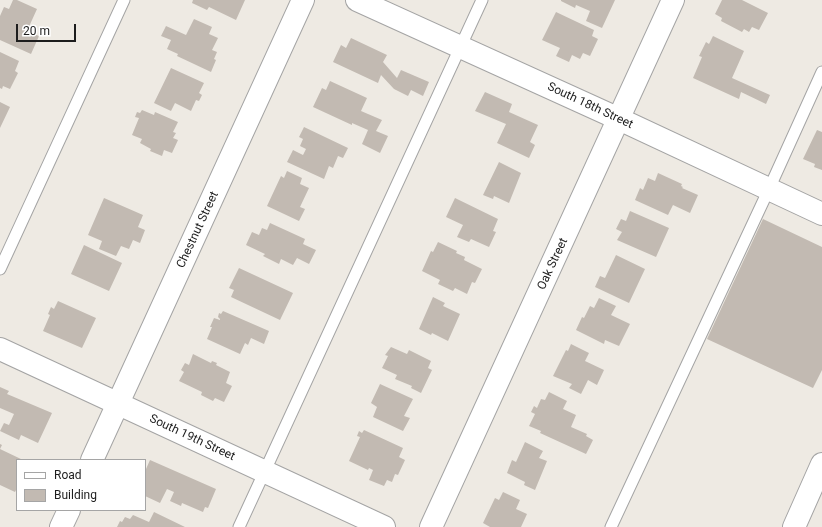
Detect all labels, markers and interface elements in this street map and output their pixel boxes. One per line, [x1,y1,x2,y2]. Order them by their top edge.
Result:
scale bar [18,16,78,42]
text: 20 m [23,24,50,38]
street label: South 18th Street [545,80,635,132]
street label: Chestnut Street [174,189,222,271]
street label: Oak Street [535,236,571,292]
street label: South 19th Street [147,412,237,464]
legend [16,459,146,511]
text: Road [54,468,82,482]
text: Building [54,488,97,502]

